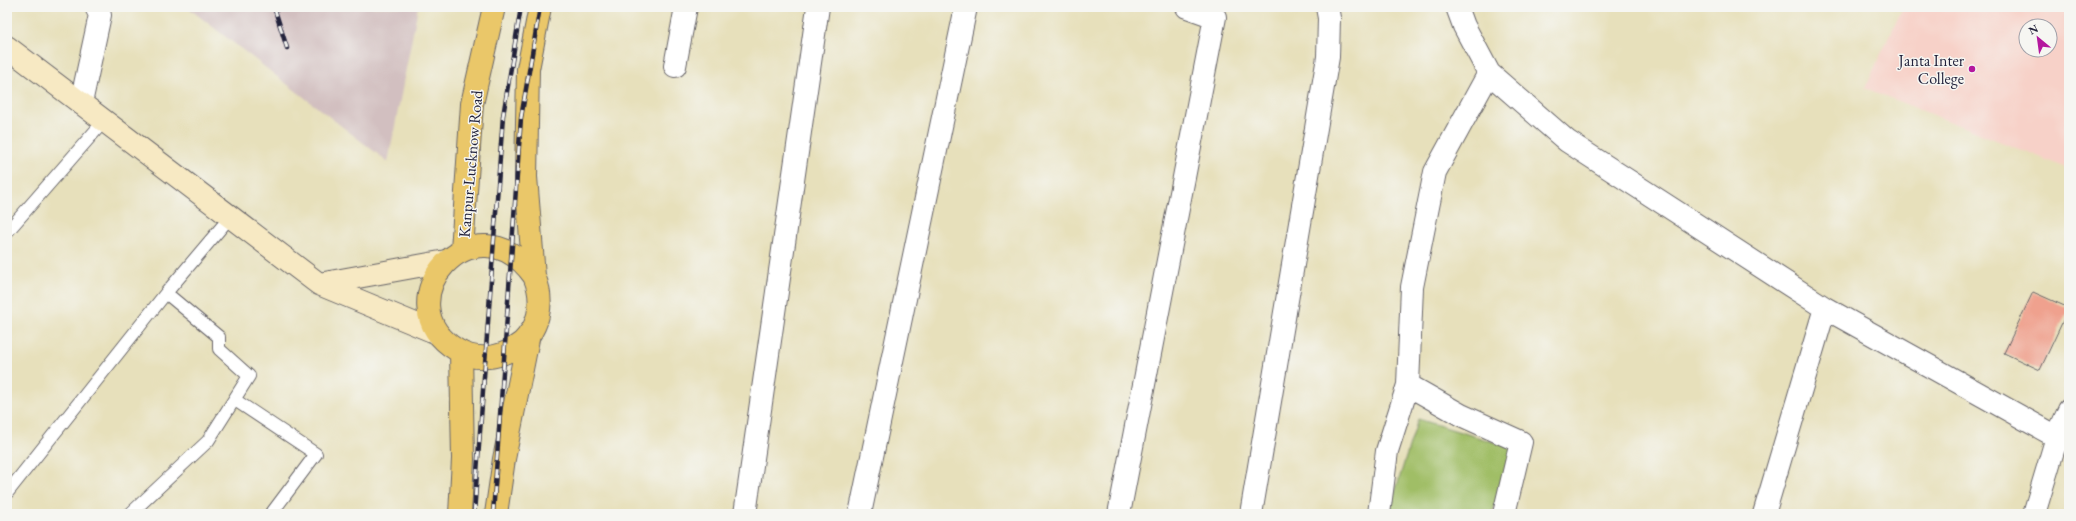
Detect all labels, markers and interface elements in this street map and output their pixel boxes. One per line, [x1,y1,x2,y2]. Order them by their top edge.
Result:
north arrow [2018,18,2058,58]
text: N [2026,21,2041,38]
place label: Janta Inter College [1897,50,1965,89]
marker: Janta Inter College [1967,64,1977,74]
street label: Kanpur-Lucknow Road [454,89,487,239]

